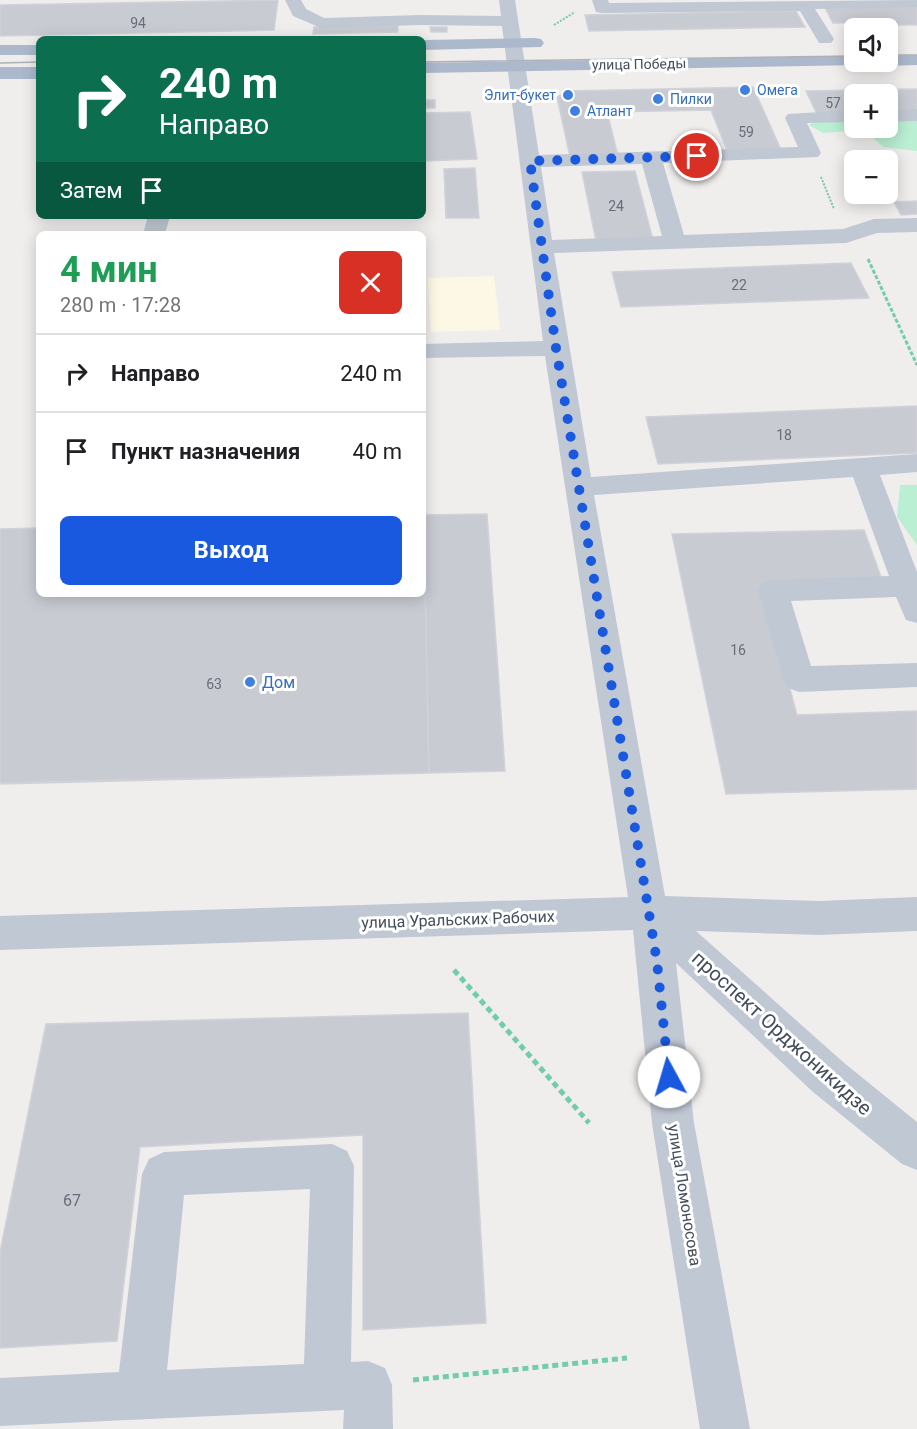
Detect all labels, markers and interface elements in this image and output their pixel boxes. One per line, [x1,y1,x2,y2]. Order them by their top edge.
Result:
house number: 94 [130,15,146,31]
map controls [844,18,898,204]
button: sound [844,18,898,72]
street label: улица Победы [592,55,686,73]
text: 240 m [159,59,278,108]
icon: right [60,60,138,138]
place label: Омега [757,82,798,98]
marker: Омега [738,83,752,97]
button: + [844,84,898,138]
place label: Элит-букет [484,87,556,103]
marker: Элит-букет [561,88,575,102]
place label: Пилки [670,91,712,107]
marker: Пилки [651,92,665,106]
house number: 57 [825,95,841,111]
place label: Атлант [587,103,633,119]
marker: Атлант [568,104,582,118]
text: Направо [159,109,269,141]
house number: 59 [738,124,754,140]
pin [671,130,722,181]
icon: arrive [680,139,713,172]
button: − [844,150,898,204]
icon: arrive [135,174,168,207]
text: Затем [60,178,123,203]
house number: 24 [608,198,624,214]
text: 4 мин [60,249,158,291]
button: close [339,251,402,314]
house number: 22 [731,277,747,293]
text: 280 m · 17:28 [60,293,181,317]
icon: right [60,357,93,390]
text: Направо [111,361,200,386]
text: 240 m [340,361,402,386]
house number: 18 [776,427,792,443]
icon: arrive [60,435,93,468]
text: Пункт назначения [111,439,300,464]
text: 40 m [353,439,402,464]
button: Выход [60,516,402,585]
house number: 16 [730,642,746,658]
place label: Дом [262,673,295,692]
marker: Дом [243,675,257,689]
house number: 63 [206,676,222,692]
street label: улица Уральских Рабочих [361,907,555,932]
street label: проспект Орджоникидзе [687,946,877,1120]
position arrow [637,1045,701,1109]
street label: улица Ломоносова [664,1123,705,1267]
house number: 67 [63,1191,81,1210]

